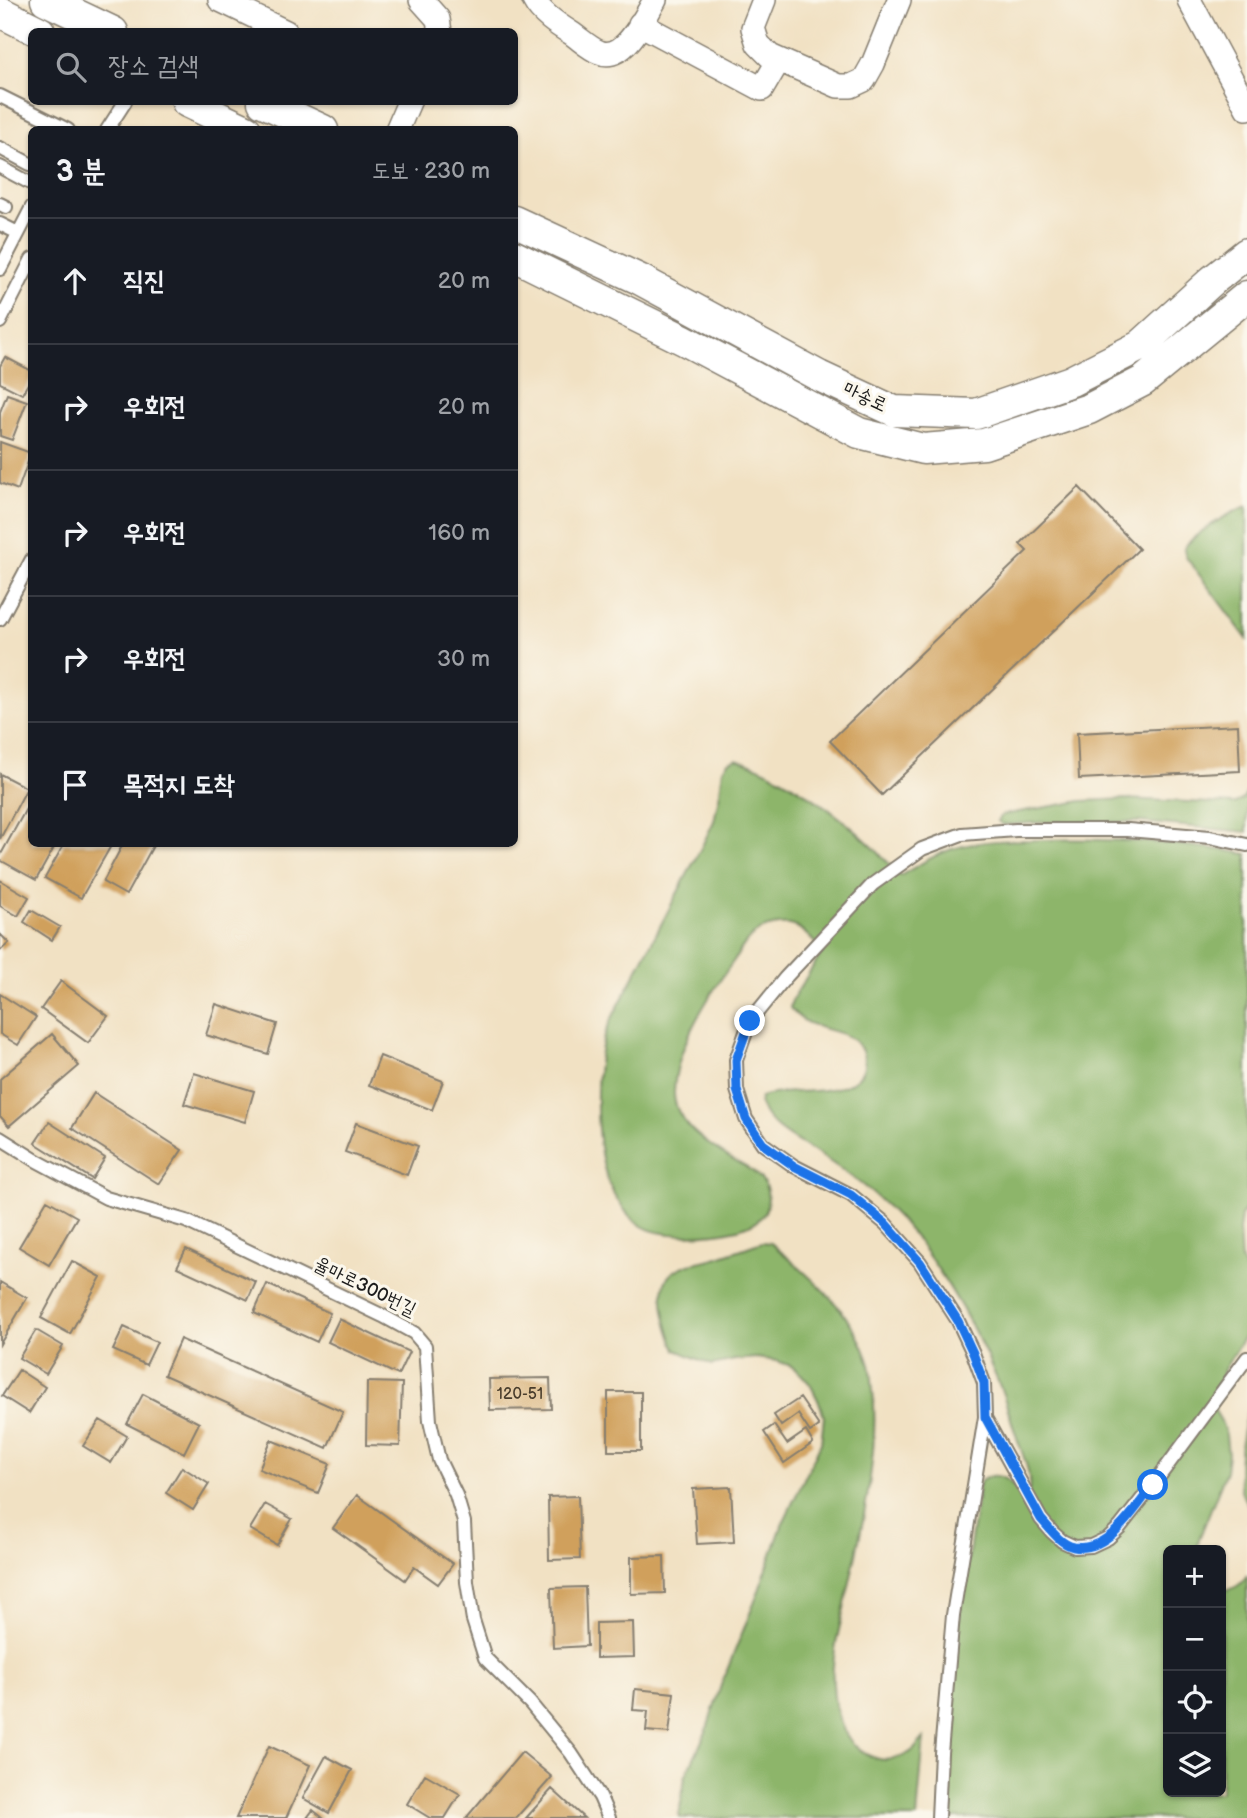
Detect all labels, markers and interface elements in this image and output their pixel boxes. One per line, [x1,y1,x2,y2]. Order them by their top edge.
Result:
search box [28,28,518,105]
icon: search [52,48,90,86]
text: 장소 검색 [108,51,199,82]
text: 3 분 [56,154,106,190]
text: 도보 · 230 m [372,157,490,185]
icon: ahead [56,262,94,300]
text: 직진 [123,266,165,297]
text: 20 m [438,267,490,295]
street label: 마송로 [839,377,891,417]
icon: right [56,388,94,426]
text: 우회전 [123,392,186,423]
text: 20 m [438,393,490,421]
icon: right [56,514,94,552]
text: 우회전 [123,518,186,549]
text: 160 m [428,519,490,547]
icon: right [56,640,94,678]
text: 우회전 [123,644,186,675]
text: 30 m [437,645,490,673]
icon: arrive [56,766,94,804]
text: 목적지 도착 [123,770,235,801]
route end [734,1005,765,1036]
street label: 율마로300번길 [310,1252,420,1322]
house number: 120-51 [497,1385,543,1404]
route start [1137,1469,1168,1500]
map controls [1163,1545,1226,1797]
button: + [1163,1545,1226,1608]
button: − [1163,1608,1226,1671]
button: locate [1163,1671,1226,1734]
button: layers [1163,1734,1226,1797]

